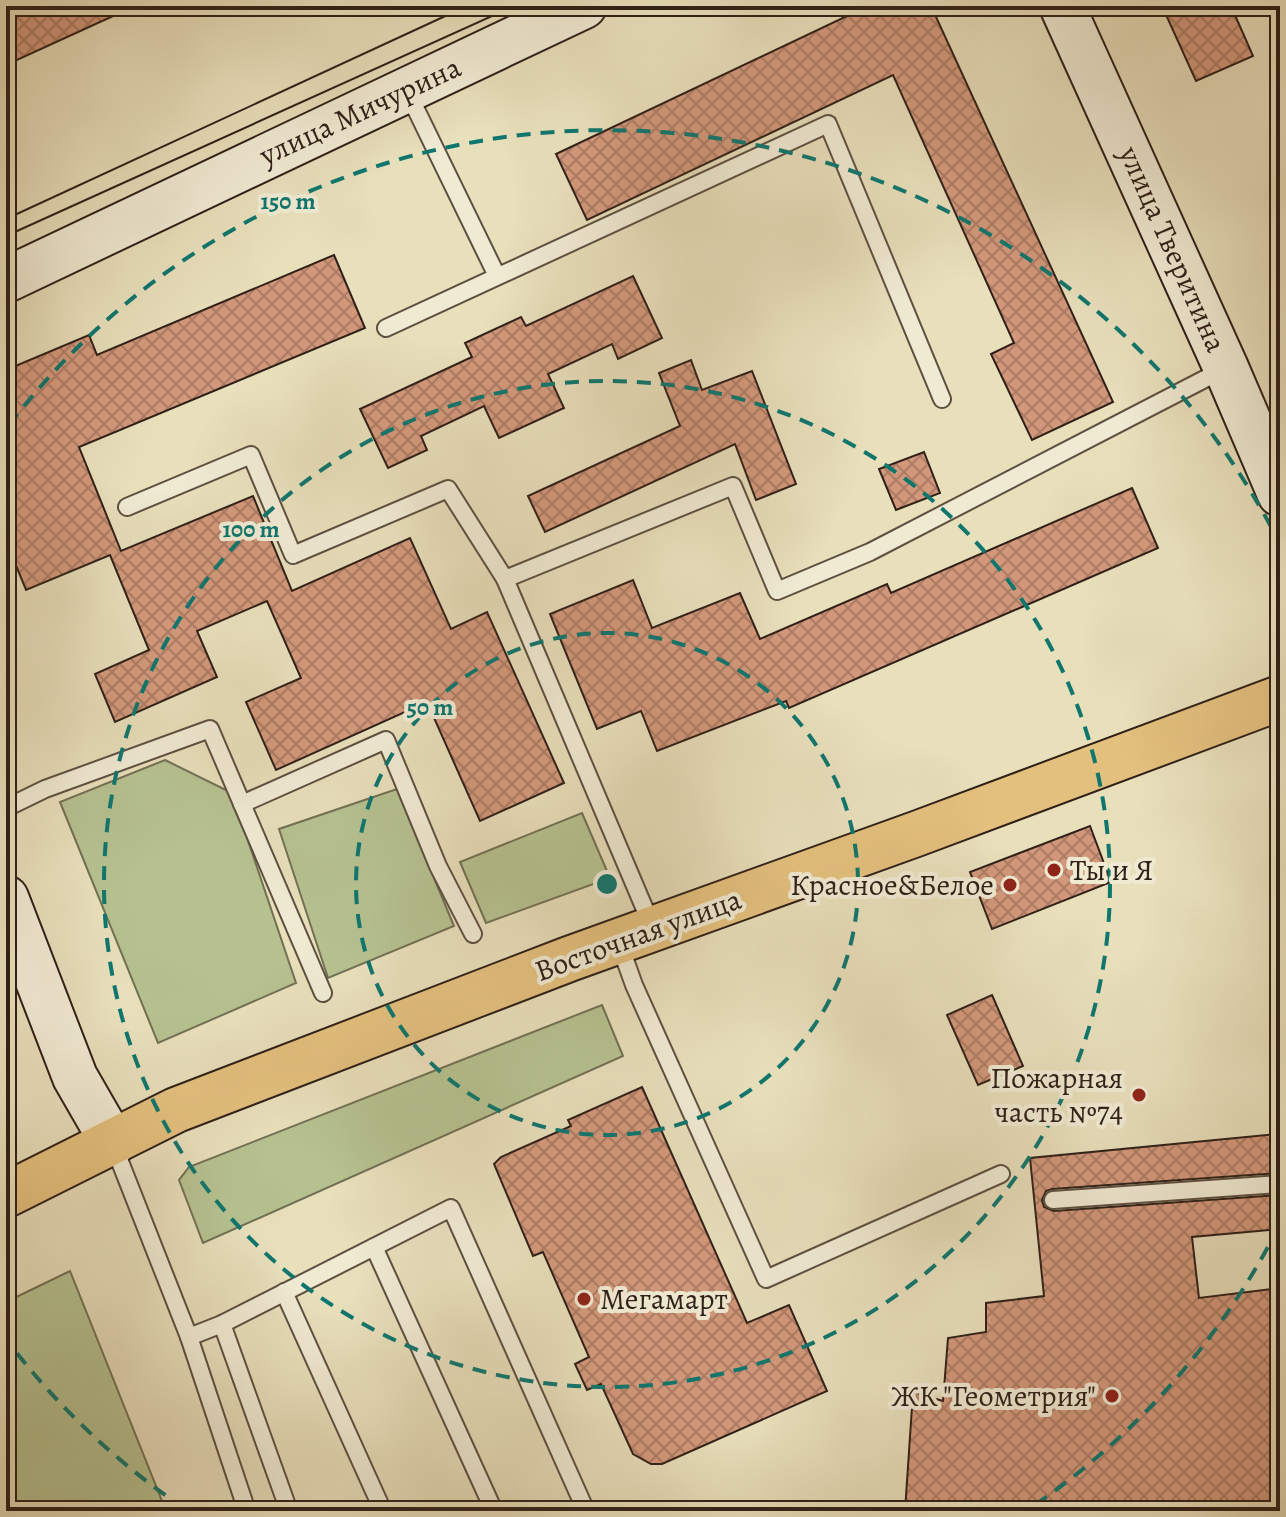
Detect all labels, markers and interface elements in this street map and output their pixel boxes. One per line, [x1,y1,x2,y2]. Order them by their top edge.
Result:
street label: улица Мичурина [252,47,467,176]
street label: улица Тверитина [1109,139,1236,358]
text: 150 m [260,185,316,217]
text: 100 m [222,513,280,545]
text: 50 m [407,691,453,723]
place label: Ты и Я [1070,850,1153,890]
marker: Ты и Я [1045,861,1063,879]
place label: Красное&Белое [790,865,994,905]
centre of rings [593,870,621,898]
marker: Красное&Белое [1001,876,1019,894]
street label: Восточная улица [529,879,747,991]
place label: Пожарная часть №74 [990,1058,1123,1132]
marker: Пожарная часть №74 [1130,1086,1148,1104]
place label: Мегамарт [600,1279,728,1319]
marker: Мегамарт [575,1290,593,1308]
place label: ЖК "Геометрия" [891,1376,1096,1416]
marker: ЖК "Геометрия" [1103,1387,1121,1405]

